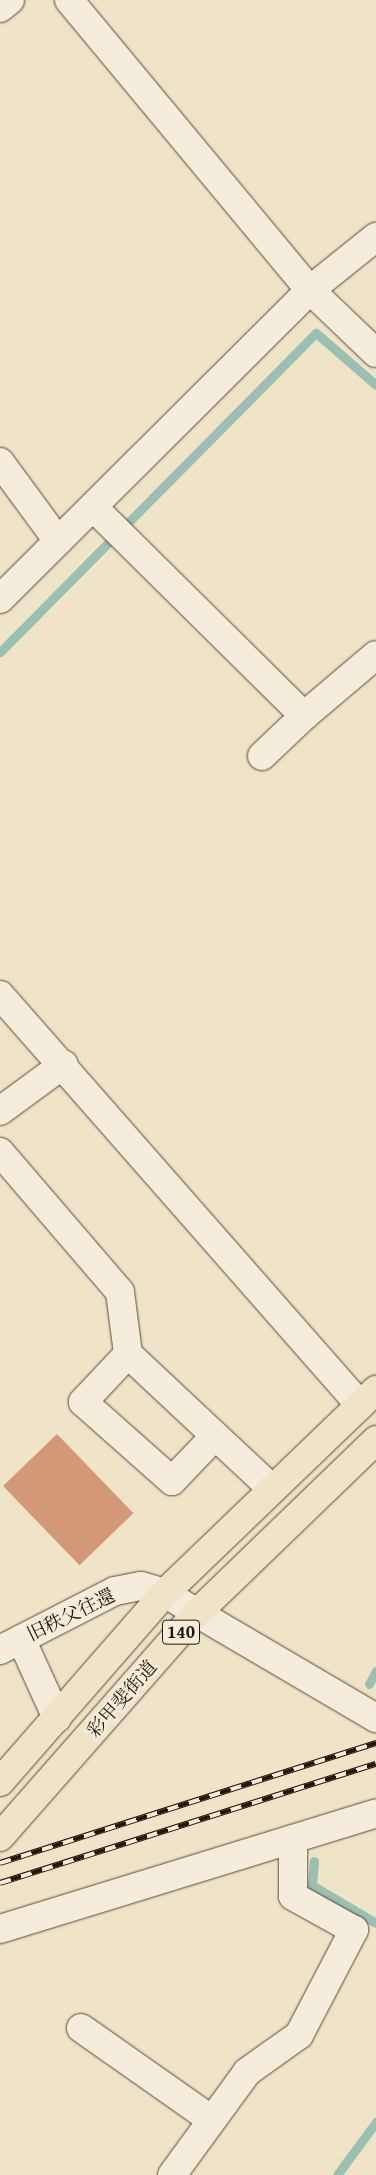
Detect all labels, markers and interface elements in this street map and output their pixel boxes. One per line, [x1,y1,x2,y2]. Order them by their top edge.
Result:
street label: 旧秩父往還 [23,1584,119,1646]
road number: 140 [161,1616,201,1648]
street label: 彩甲斐街道 [82,1656,162,1742]

